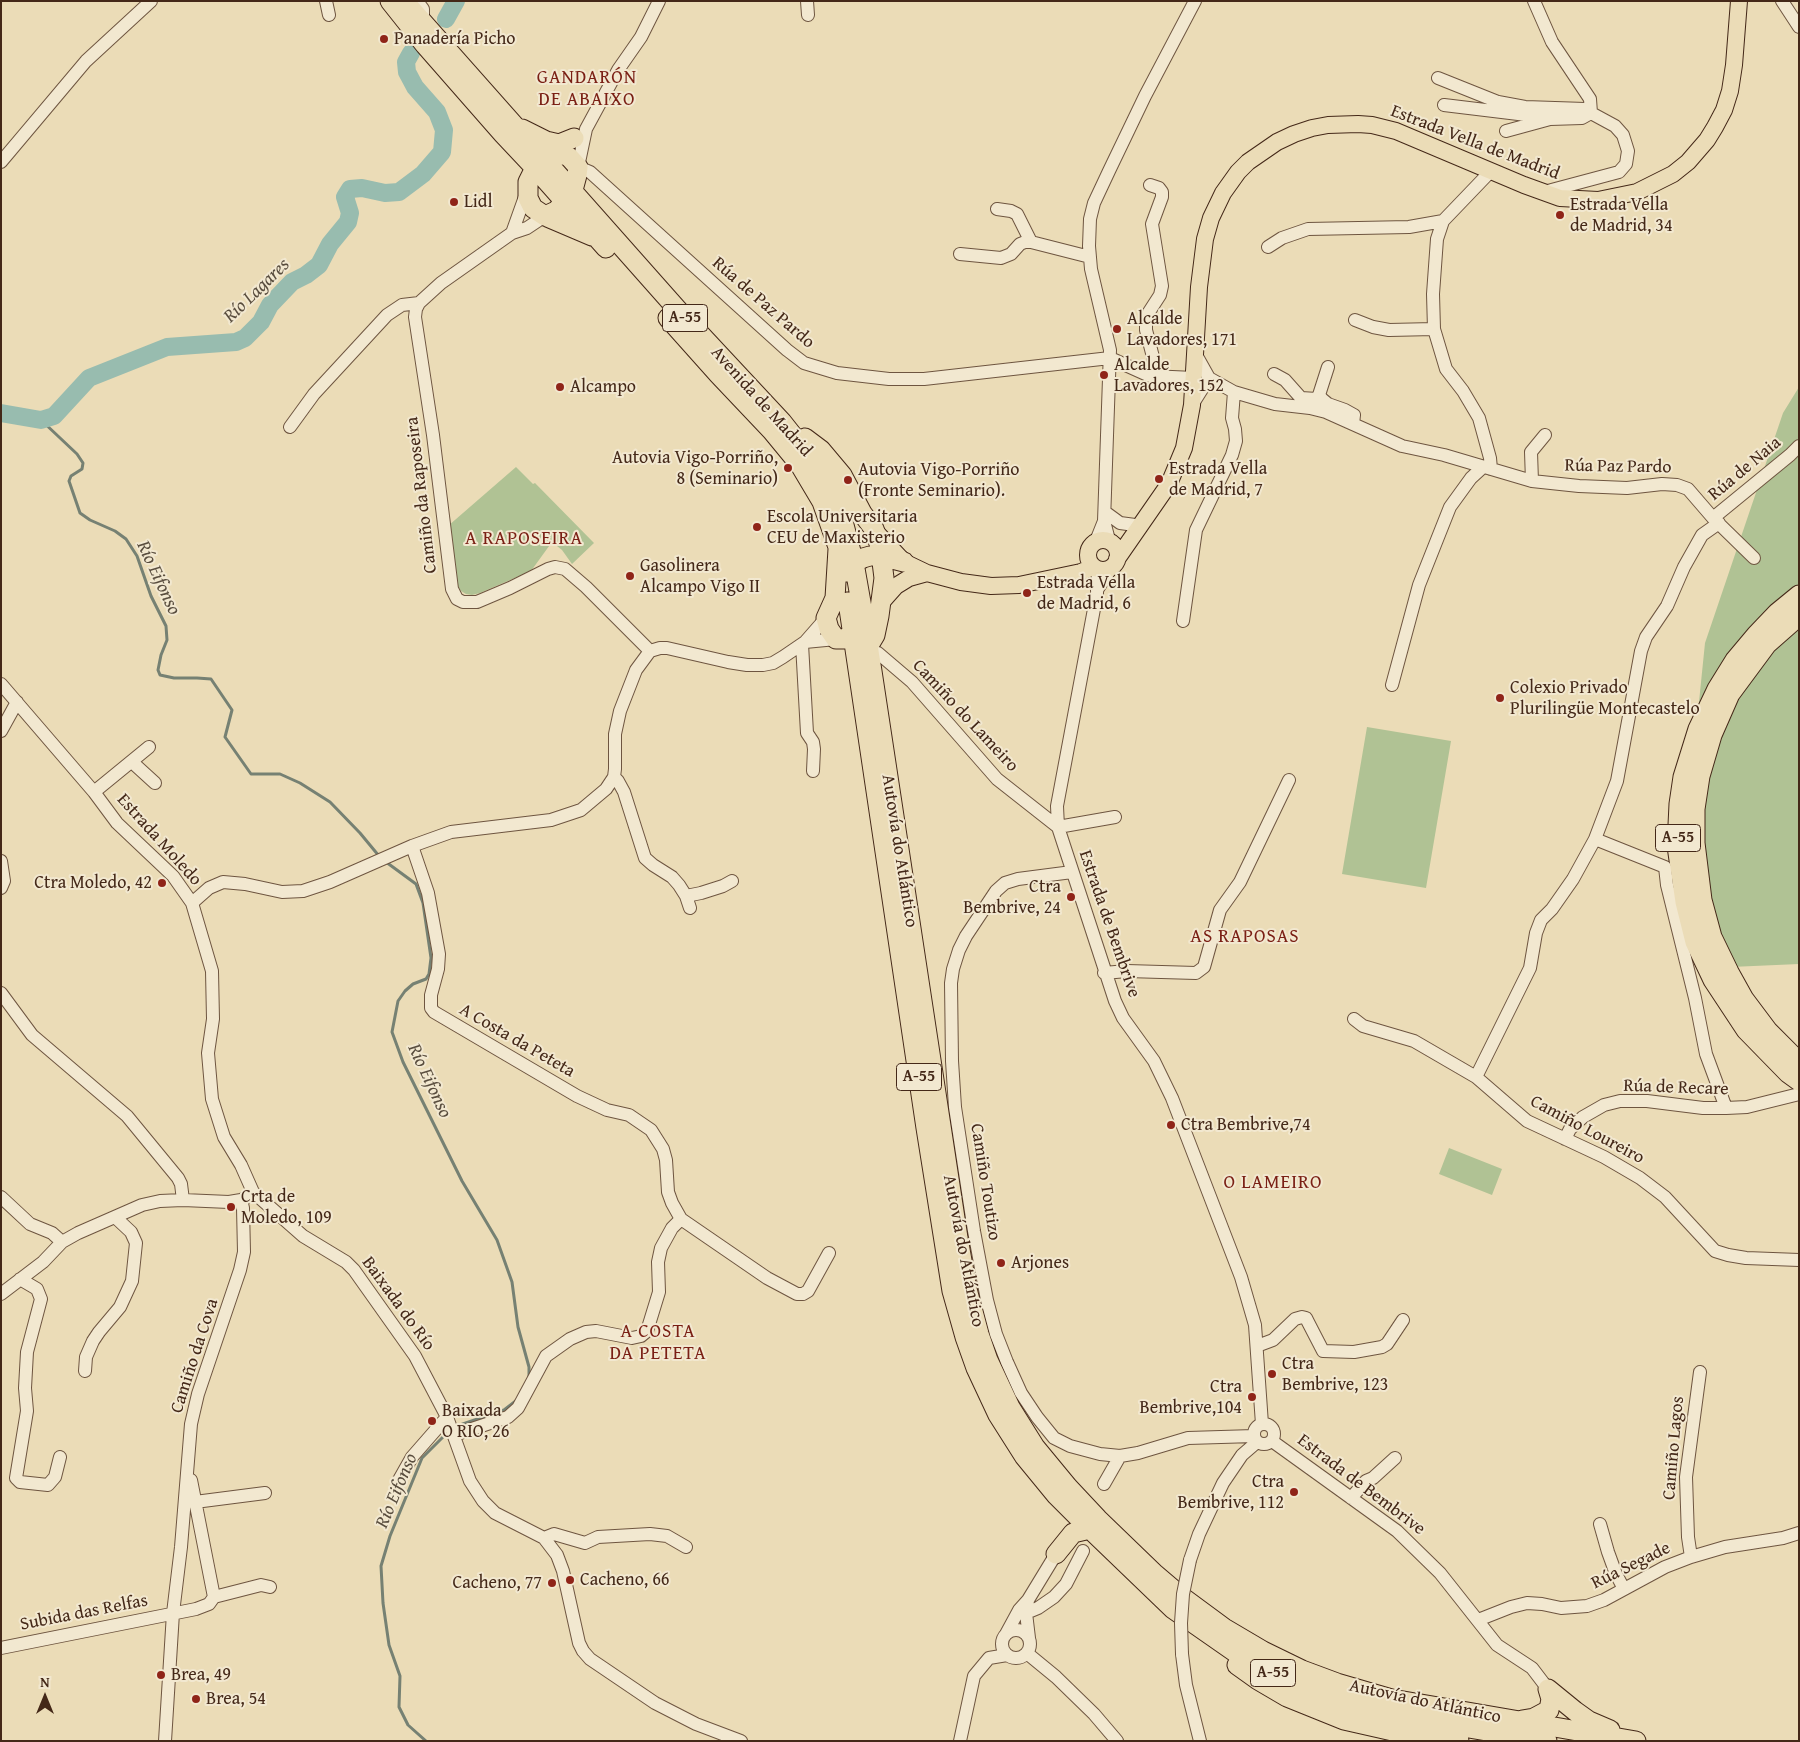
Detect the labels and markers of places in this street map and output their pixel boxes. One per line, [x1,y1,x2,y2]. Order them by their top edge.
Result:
place label: Panadería Picho [394,28,516,50]
marker: Panadería Picho [378,33,390,45]
place label: Lidl [464,191,492,213]
place label: Estrada Vella de Madrid, 34 [1570,194,1673,236]
marker: Lidl [448,196,460,208]
marker: Estrada Vella de Madrid, 34 [1554,209,1566,221]
place label: Alcalde Lavadores, 171 [1127,308,1237,350]
marker: Alcalde Lavadores, 171 [1111,323,1123,335]
place label: Alcalde Lavadores, 152 [1114,354,1224,396]
marker: Alcalde Lavadores, 152 [1098,369,1110,381]
place label: Alcampo [570,376,636,398]
marker: Alcampo [554,381,566,393]
place label: Autovia Vigo-Porriño, 8 (Seminario) [612,447,778,489]
place label: Estrada Vella de Madrid, 7 [1169,458,1267,500]
place label: Autovia Vigo-Porriño (Fronte Seminario). [858,459,1020,502]
marker: Autovia Vigo-Porriño, 8 (Seminario) [782,462,794,474]
marker: Estrada Vella de Madrid, 7 [1153,473,1165,485]
marker: Autovia Vigo-Porriño (Fronte Seminario). [842,474,854,486]
place label: Escola Universitaria CEU de Maxisterio [767,506,917,548]
marker: Escola Universitaria CEU de Maxisterio [751,521,763,533]
place label: Gasolinera Alcampo Vigo II [640,555,760,598]
marker: Gasolinera Alcampo Vigo II [624,570,636,582]
place label: Estrada Vella de Madrid, 6 [1037,572,1135,614]
marker: Estrada Vella de Madrid, 6 [1021,587,1033,599]
place label: Colexio Privado Plurilingüe Montecastelo [1510,677,1700,720]
marker: Colexio Privado Plurilingüe Montecastelo [1494,692,1506,704]
place label: Ctra Moledo, 42 [34,872,152,894]
place label: Ctra Bembrive, 24 [963,876,1061,919]
marker: Ctra Moledo, 42 [156,877,168,889]
marker: Ctra Bembrive, 24 [1065,891,1077,903]
place label: Ctra Bembrive,74 [1181,1114,1311,1136]
marker: Ctra Bembrive,74 [1165,1119,1177,1131]
place label: Crta de Moledo, 109 [241,1186,332,1228]
marker: Crta de Moledo, 109 [225,1201,237,1213]
place label: Arjones [1011,1252,1069,1274]
marker: Arjones [995,1257,1007,1269]
place label: Ctra Bembrive, 123 [1282,1353,1388,1396]
marker: Ctra Bembrive, 123 [1266,1368,1278,1380]
place label: Ctra Bembrive,104 [1140,1376,1242,1418]
marker: Ctra Bembrive,104 [1246,1391,1258,1403]
place label: Baixada O RIO, 26 [442,1400,509,1442]
marker: Baixada O RIO, 26 [426,1415,438,1427]
place label: Ctra Bembrive, 112 [1178,1471,1284,1514]
marker: Ctra Bembrive, 112 [1288,1486,1300,1498]
place label: Cacheno, 66 [580,1569,670,1591]
place label: Cacheno, 77 [452,1572,542,1594]
marker: Cacheno, 66 [564,1574,576,1586]
marker: Cacheno, 77 [546,1577,558,1589]
place label: Brea, 49 [171,1664,231,1686]
marker: Brea, 49 [155,1669,167,1681]
place label: Brea, 54 [206,1688,266,1710]
marker: Brea, 54 [190,1693,202,1705]

